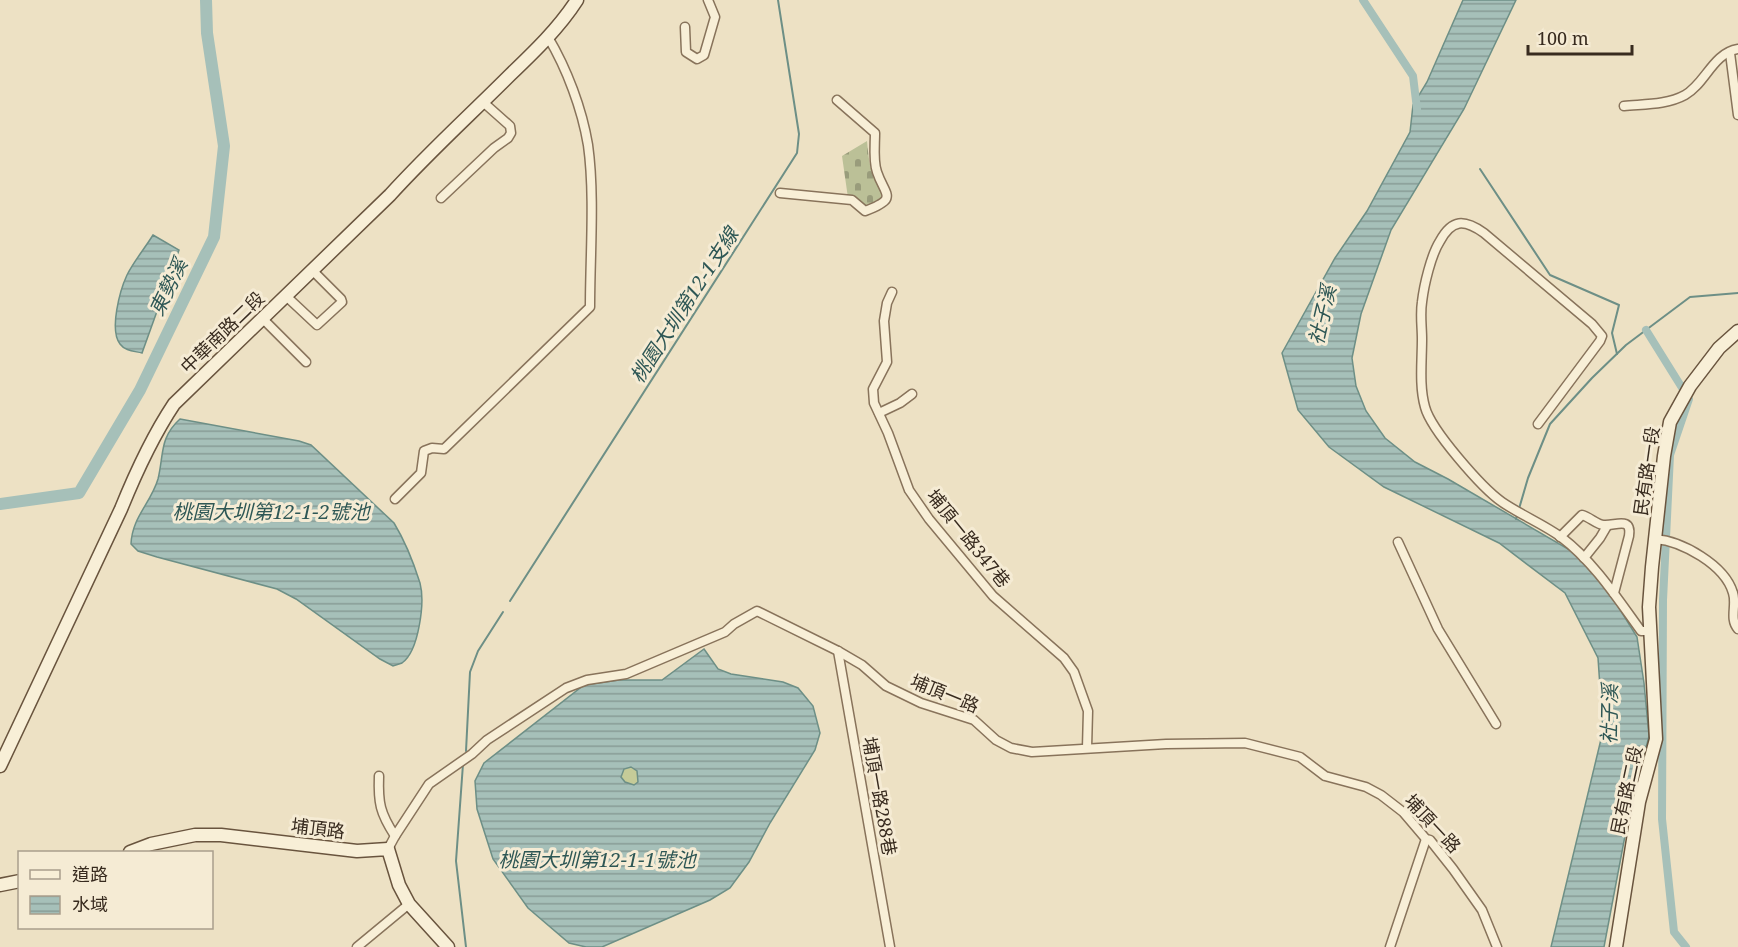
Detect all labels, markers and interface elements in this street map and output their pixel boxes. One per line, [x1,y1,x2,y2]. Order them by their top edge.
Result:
scale bar [1528,18,1632,56]
text: 100 m [1537,26,1589,50]
water label: 桃園大圳第12-1支線 [624,221,745,388]
water label: 東勢溪 [143,251,195,320]
water label: 社子溪 [1302,280,1343,347]
street label: 中華南路二段 [175,286,269,378]
street label: 民有路一段 [1628,425,1664,517]
street label: 埔頂一路347巷 [922,484,1016,592]
water label: 桃園大圳第12-1-2號池 [172,498,372,525]
street label: 埔頂一路 [907,668,983,718]
water label: 社子溪 [1595,681,1623,744]
street label: 埔頂一路288巷 [858,735,902,857]
street label: 民有路二段 [1605,743,1647,837]
street label: 埔頂一路 [1400,788,1466,858]
street label: 埔頂路 [290,813,346,843]
water label: 桃園大圳第12-1-1號池 [498,846,698,873]
legend [18,851,213,929]
text: 道路 [72,862,108,886]
text: 水域 [72,892,108,916]

